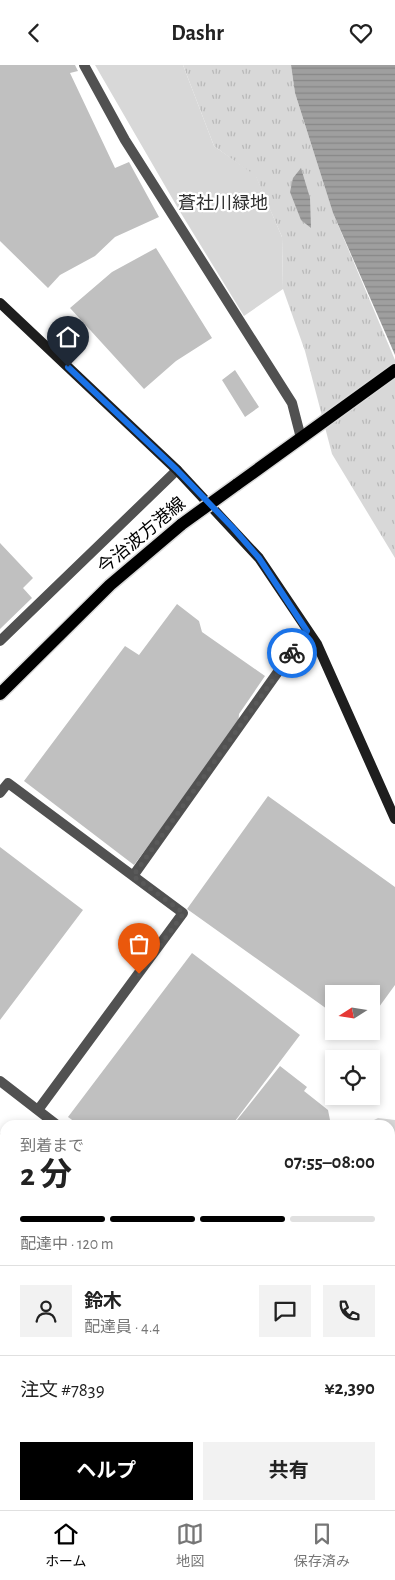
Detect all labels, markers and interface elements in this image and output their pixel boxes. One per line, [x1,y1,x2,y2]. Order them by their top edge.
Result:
icon: back [20,19,48,47]
icon: heart [347,19,375,47]
text: Dashr [171,22,224,44]
park label: 蒼社川緑地 [178,194,268,213]
pin [47,316,89,367]
icon: home [54,323,82,351]
street label: 今治波方港線 [94,493,189,578]
courier [267,628,317,678]
icon: bike [278,639,306,667]
pin [118,923,160,974]
icon: bag [125,930,153,958]
north arrow [325,985,380,1040]
map controls [325,985,380,1105]
button: locate [325,1050,380,1105]
text: 到着まで [20,1138,84,1154]
text: 07:55–08:00 [284,1153,375,1172]
text: 2 分 [20,1159,72,1191]
text: 配達中 · 120 m [20,1236,114,1252]
button: person [20,1285,72,1337]
button: chat [259,1285,311,1337]
button: phone [323,1285,375,1337]
text: 鈴木 [84,1292,122,1311]
text: 配達員 · 4.4 [84,1319,160,1335]
text: ¥2,390 [324,1379,375,1398]
text: 注文 #7839 [20,1381,105,1400]
button: ヘルプ [20,1442,193,1500]
button: 共有 [203,1442,375,1500]
tab: ホーム [45,1520,86,1571]
tab: 地図 [176,1520,204,1571]
tab: 保存済み [294,1520,350,1571]

